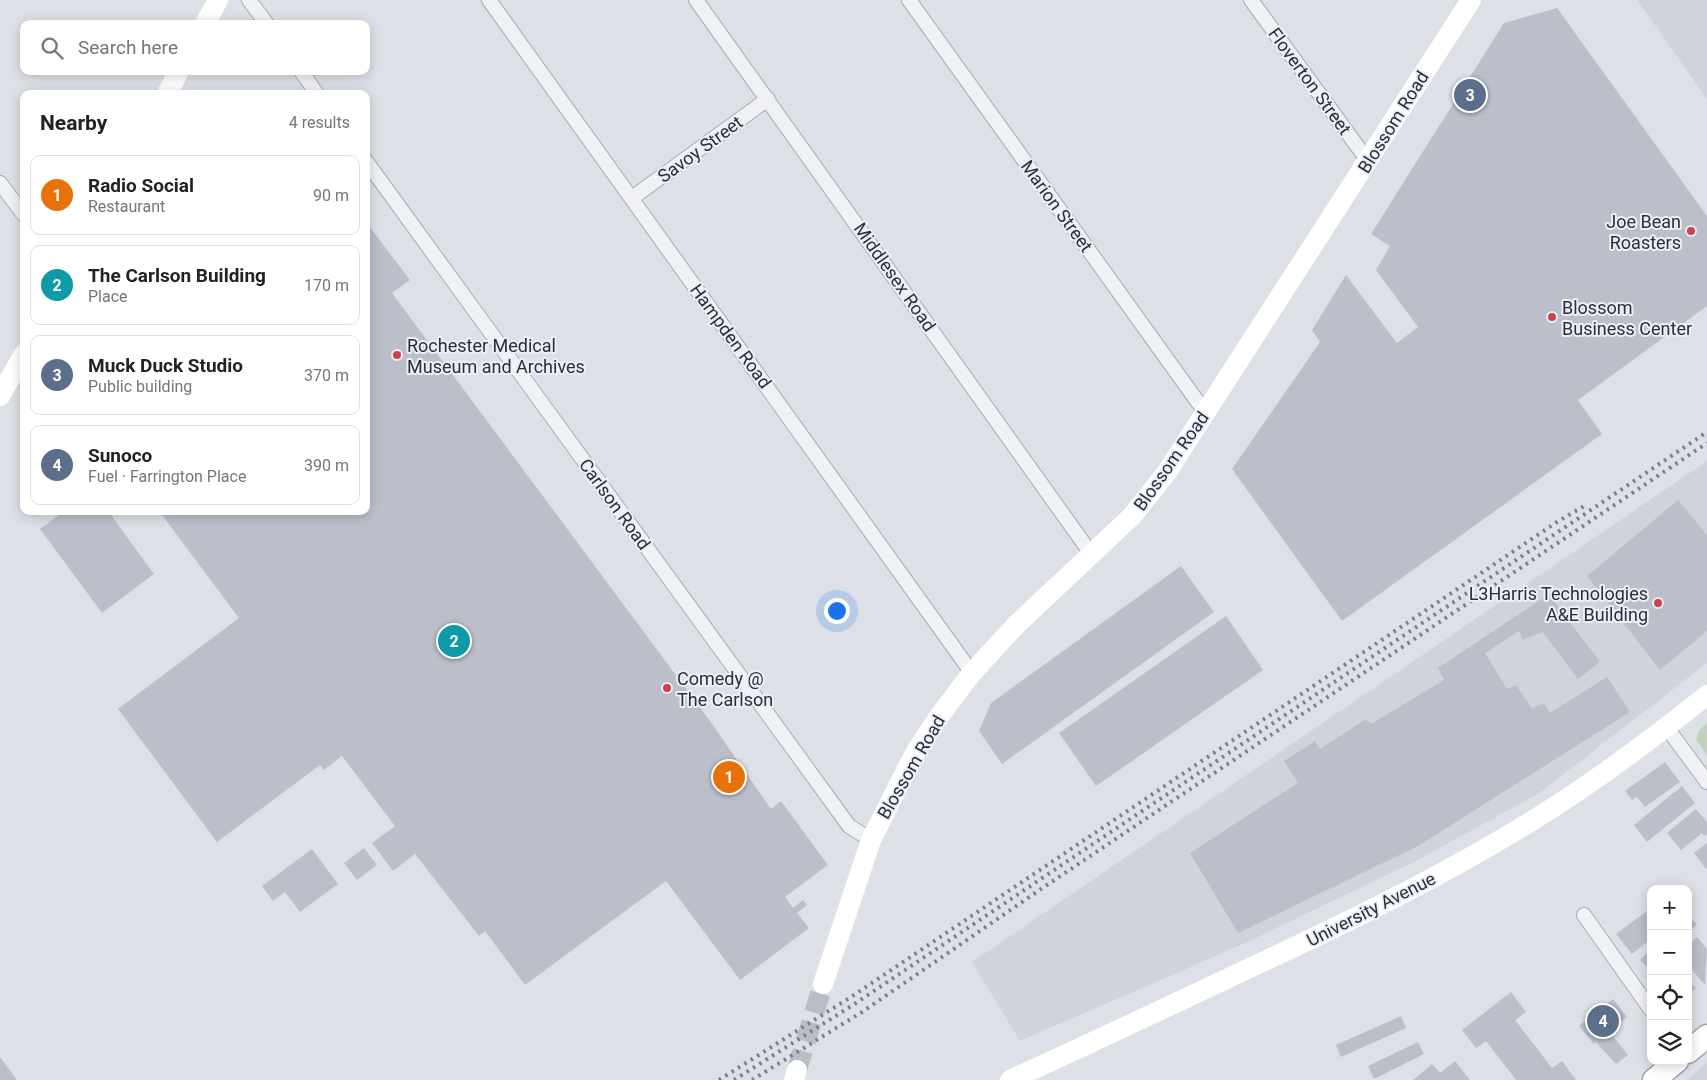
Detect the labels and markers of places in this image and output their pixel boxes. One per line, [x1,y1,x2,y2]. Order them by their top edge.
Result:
pin: 3 [1454,76,1486,114]
place label: Joe Bean Roasters [1606,211,1681,253]
marker: Joe Bean Roasters [1685,225,1697,237]
place label: Blossom Business Center [1562,297,1692,339]
marker: Blossom Business Center [1546,311,1558,323]
place label: Rochester Medical Museum and Archives [407,335,585,377]
marker: Rochester Medical Museum and Archives [391,349,403,361]
place label: L3Harris Technologies A&E Building [1469,583,1648,625]
marker: L3Harris Technologies A&E Building [1652,597,1664,609]
pin: 2 [438,622,470,660]
place label: Comedy @ The Carlson [677,668,773,710]
marker: Comedy @ The Carlson [661,682,673,694]
pin: 1 [713,758,745,796]
pin: 4 [1587,1002,1619,1040]

